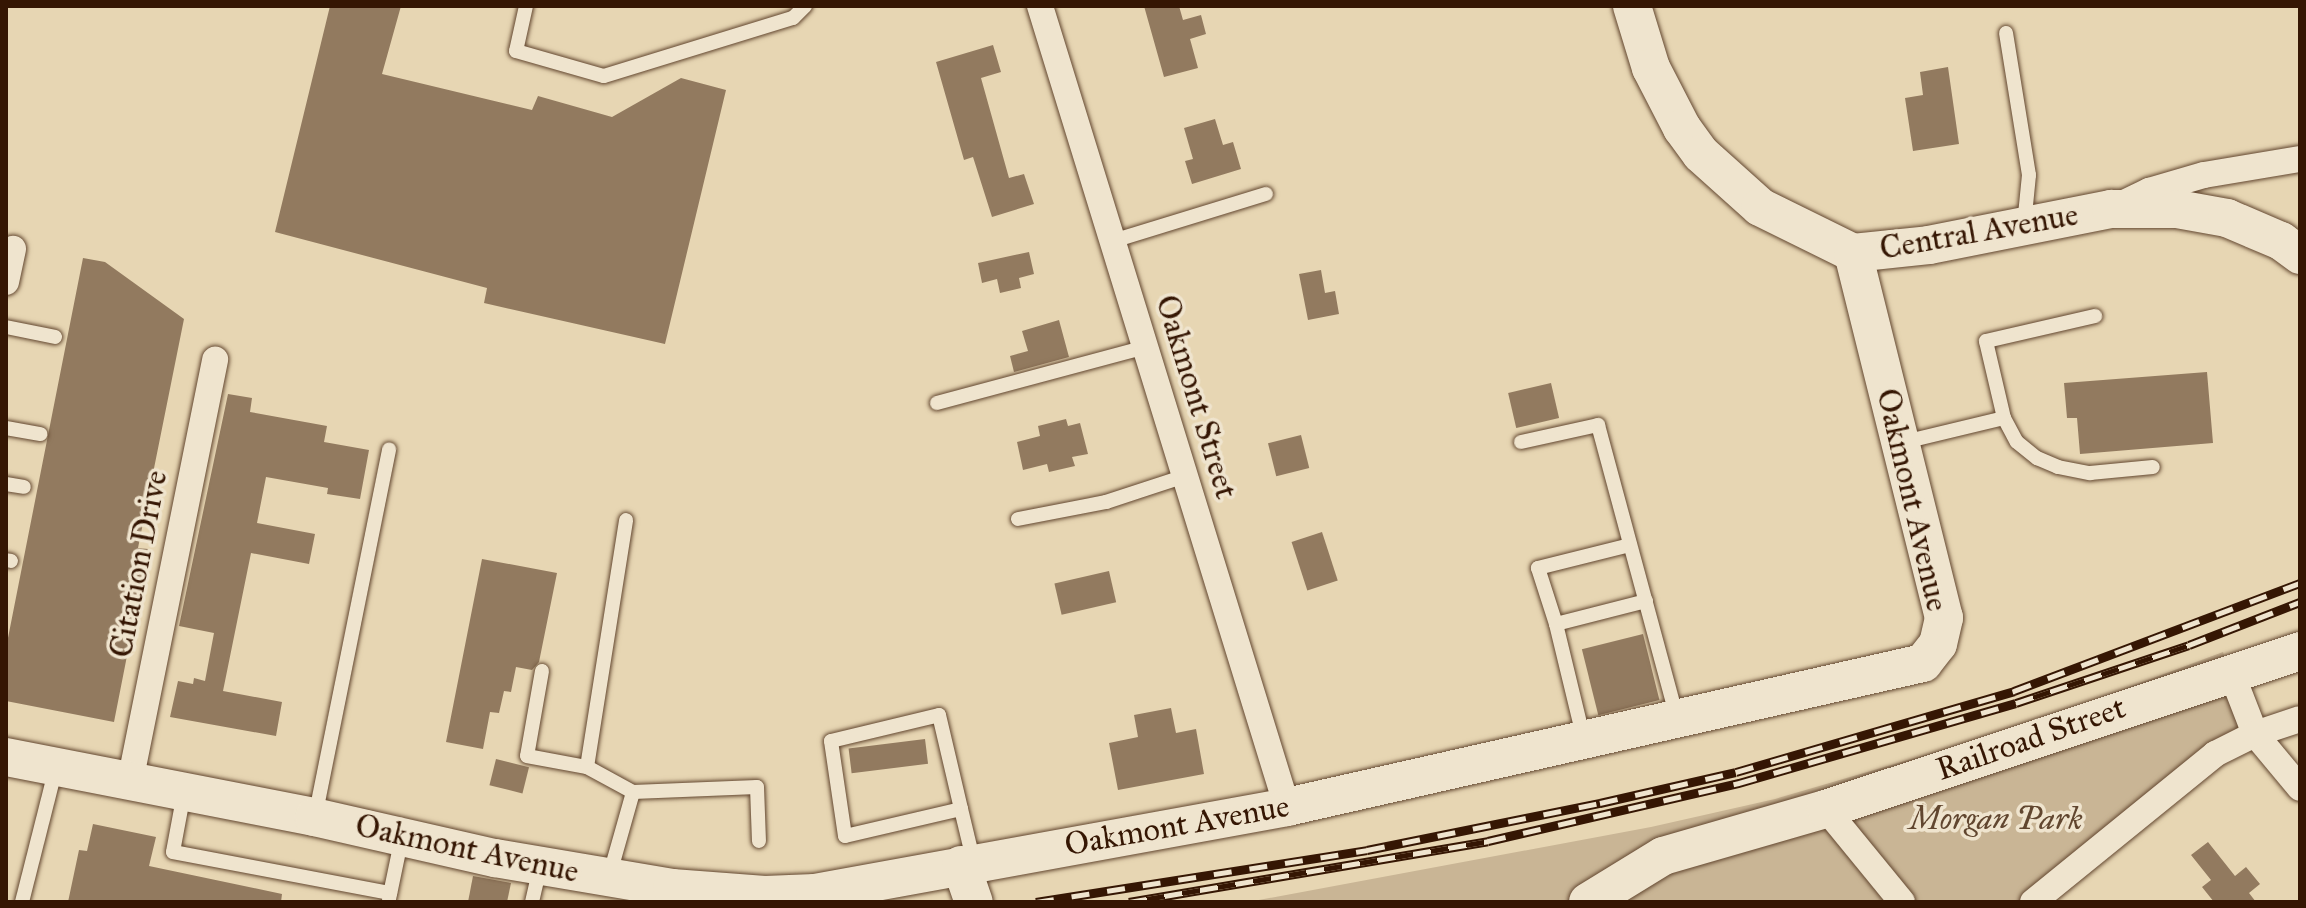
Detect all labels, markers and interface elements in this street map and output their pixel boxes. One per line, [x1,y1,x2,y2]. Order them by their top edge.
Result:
street label: Central Avenue [1877,196,2081,268]
street label: Oakmont Street [1147,291,1245,503]
street label: Oakmont Avenue [1868,385,1956,615]
street label: Citation Drive [102,467,176,661]
street label: Railroad Street [1931,689,2131,789]
street label: Oakmont Avenue [1062,787,1292,865]
park label: Morgan Park [1909,800,2083,838]
street label: Oakmont Avenue [352,807,582,891]

